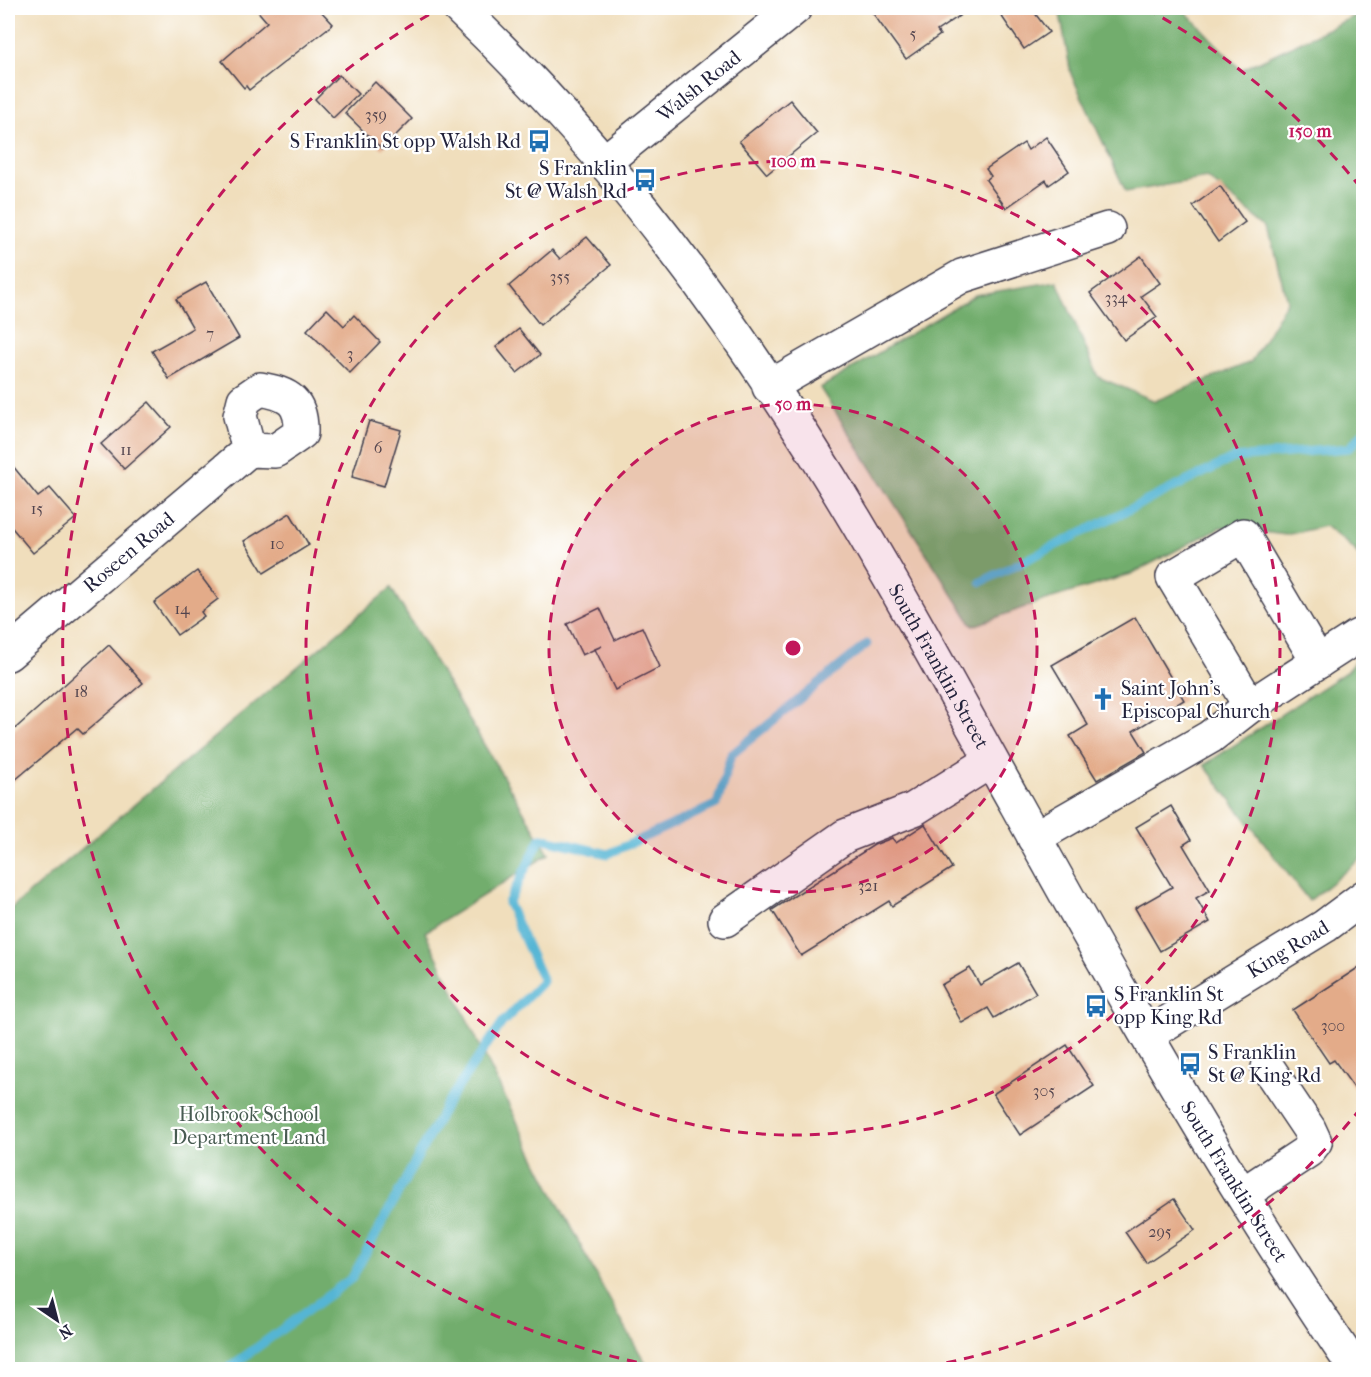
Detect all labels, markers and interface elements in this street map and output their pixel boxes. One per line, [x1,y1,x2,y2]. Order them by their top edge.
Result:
house number: 5 [910,24,917,43]
street label: Walsh Road [652,45,746,127]
house number: 359 [365,105,387,124]
text: 150 m [1289,121,1332,142]
bus stop icon: S Franklin St opp Walsh Rd [526,128,552,154]
place label: S Franklin St opp Walsh Rd [290,130,522,153]
text: 100 m [770,151,817,172]
place label: S Franklin St @ Walsh Rd [505,157,628,203]
bus stop icon: S Franklin St @ Walsh Rd [632,167,658,193]
house number: 355 [550,267,570,286]
house number: 334 [1105,288,1128,307]
house number: 7 [206,324,214,343]
house number: 3 [347,344,353,363]
text: 50 m [775,394,812,415]
house number: 6 [374,438,383,457]
house number: 11 [120,440,132,459]
house number: 15 [31,499,43,518]
street label: Roseen Road [78,506,180,597]
house number: 10 [270,534,284,553]
street label: South Franklin Street [884,580,994,753]
house number: 14 [174,599,190,618]
centre of rings [783,638,803,658]
place label: Saint John's Episcopal Church [1121,677,1271,723]
house number: 18 [74,682,88,701]
church icon: Saint John's Episcopal Church [1090,686,1116,712]
house number: 321 [858,876,878,895]
street label: King Road [1243,915,1334,983]
place label: S Franklin St opp King Rd [1114,983,1224,1029]
bus stop icon: S Franklin St opp King Rd [1083,993,1109,1019]
house number: 300 [1321,1016,1345,1035]
place label: S Franklin St @ King Rd [1208,1041,1322,1087]
bus stop icon: S Franklin St @ King Rd [1177,1051,1203,1077]
house number: 305 [1033,1081,1055,1100]
street label: South Franklin Street [1176,1097,1293,1266]
park label: Holbrook School Department Land [172,1103,327,1149]
house number: 295 [1148,1222,1172,1241]
north arrow [27,1290,87,1350]
text: N [54,1321,76,1344]

